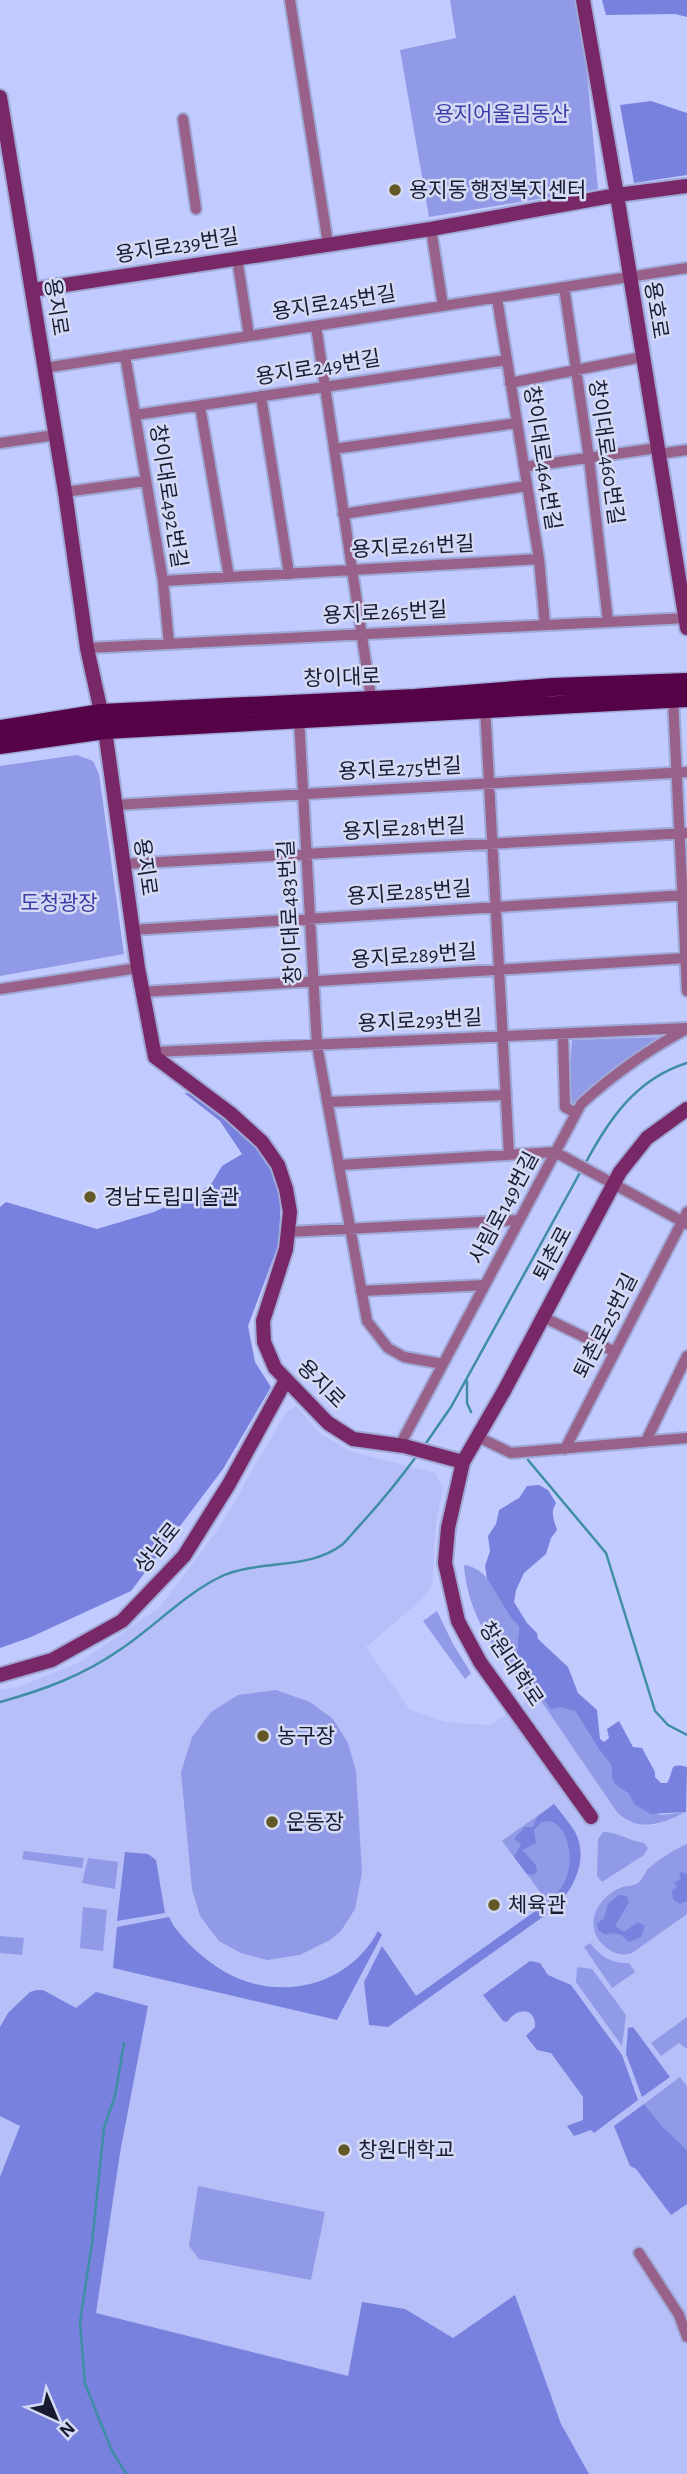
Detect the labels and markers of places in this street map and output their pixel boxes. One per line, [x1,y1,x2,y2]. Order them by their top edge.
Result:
place label: 용지동 행정복지센터 [409,179,586,201]
marker: 용지동 행정복지센터 [387,182,403,198]
place label: 경남도립미술관 [104,1186,239,1208]
marker: 경남도립미술관 [82,1189,98,1205]
place label: 농구장 [277,1725,335,1747]
marker: 농구장 [255,1728,271,1744]
place label: 운동장 [286,1811,344,1833]
marker: 운동장 [264,1814,280,1830]
place label: 체육관 [508,1894,566,1916]
marker: 체육관 [486,1897,502,1913]
place label: 창원대학교 [358,2139,455,2161]
marker: 창원대학교 [336,2142,352,2158]

